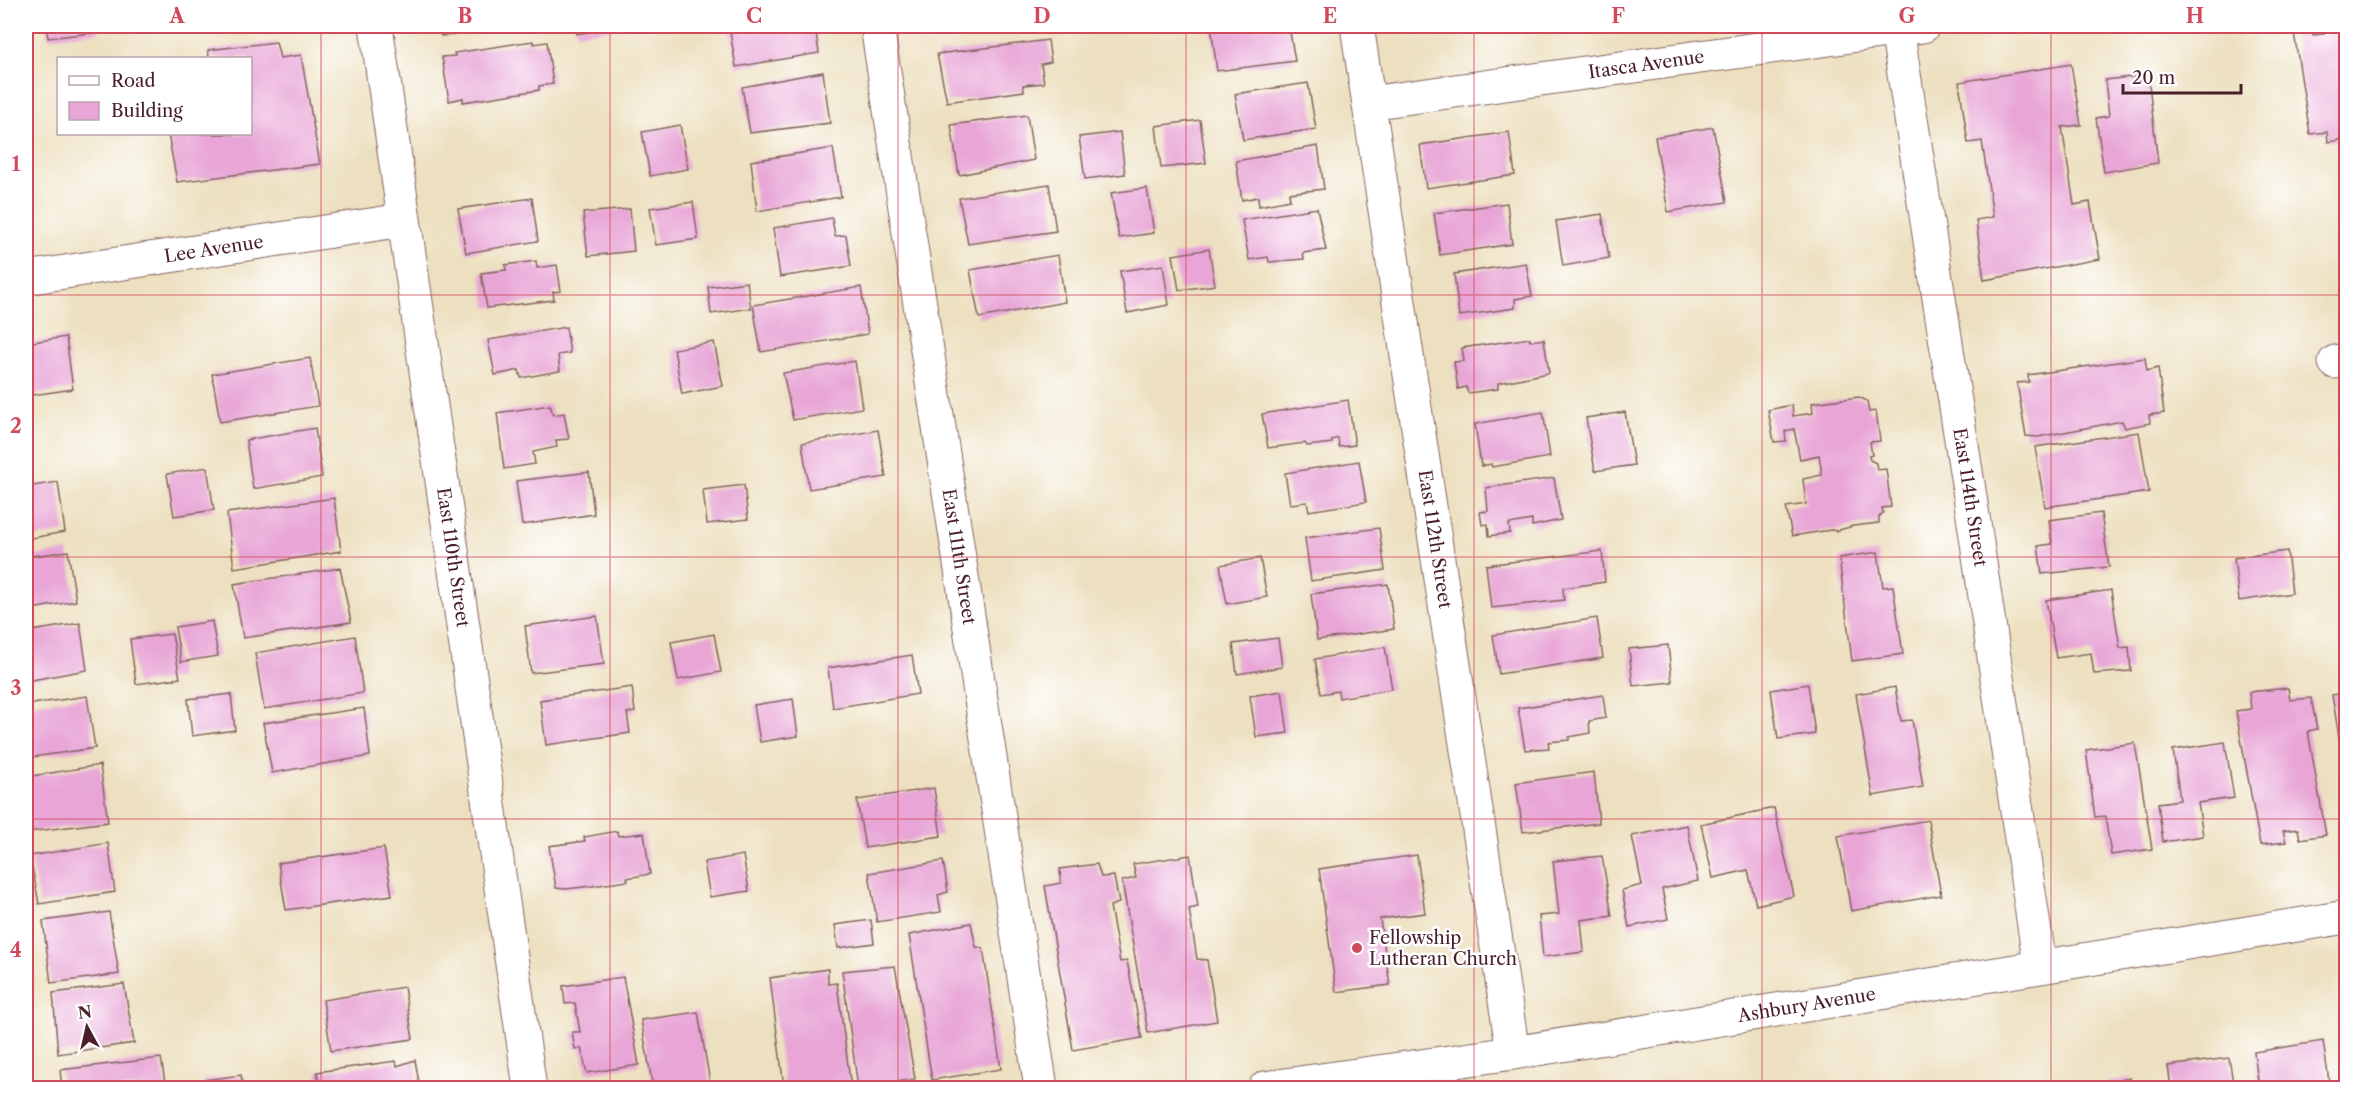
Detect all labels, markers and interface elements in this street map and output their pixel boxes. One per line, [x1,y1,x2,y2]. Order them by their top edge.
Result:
text: A [168,4,185,28]
text: B [458,4,473,28]
text: C [746,4,762,28]
text: D [1033,4,1051,28]
text: E [1323,4,1337,28]
text: F [1611,4,1625,28]
text: G [1899,4,1916,28]
text: H [2186,4,2204,28]
street label: Itasca Avenue [1587,46,1706,83]
legend [57,57,252,135]
scale bar [2123,57,2242,95]
text: 20 m [2132,67,2176,89]
text: Road [111,70,156,92]
text: Building [111,100,183,122]
text: 1 [12,152,21,176]
street label: Lee Avenue [163,231,265,268]
text: 2 [10,414,22,438]
street label: East 114th Street [1948,426,1991,569]
street label: East 112th Street [1414,468,1456,611]
street label: East 110th Street [432,486,474,629]
street label: East 111th Street [938,487,980,627]
text: 3 [10,676,22,700]
place label: Fellowship Lutheran Church [1369,927,1517,970]
text: 4 [10,938,22,962]
marker: Fellowship Lutheran Church [1350,941,1364,955]
street label: Ashbury Avenue [1735,983,1877,1027]
north arrow [57,997,117,1057]
text: N [77,1001,93,1023]

